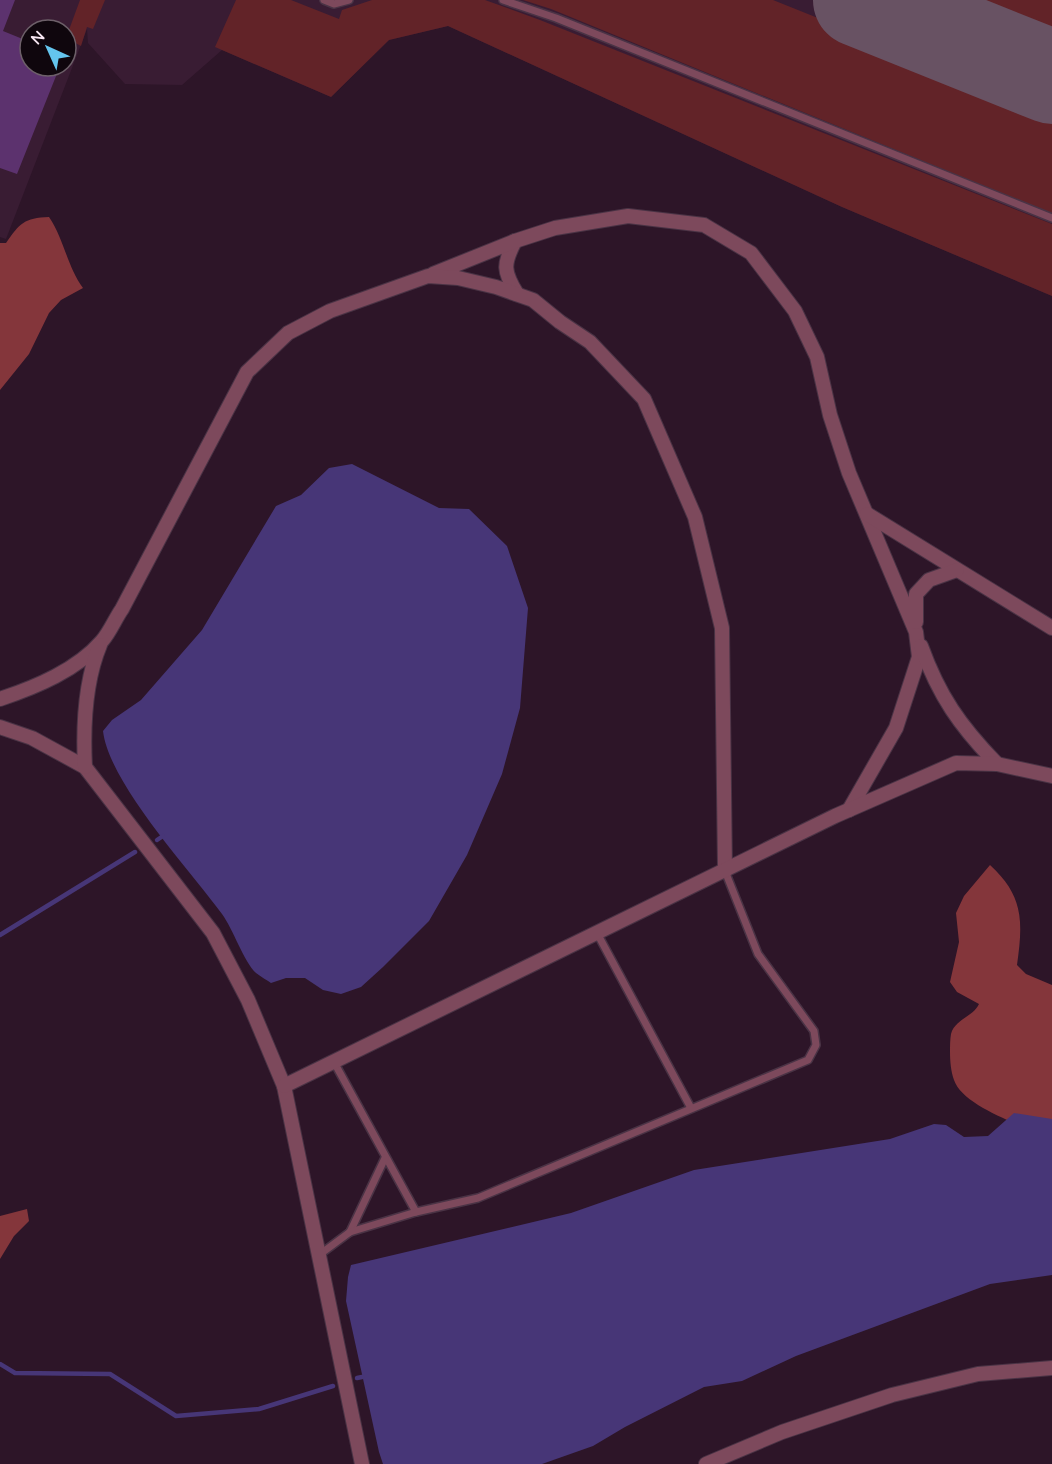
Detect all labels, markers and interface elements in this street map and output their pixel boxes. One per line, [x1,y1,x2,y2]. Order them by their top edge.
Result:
north arrow [18,18,78,78]
text: N [26,26,49,49]

